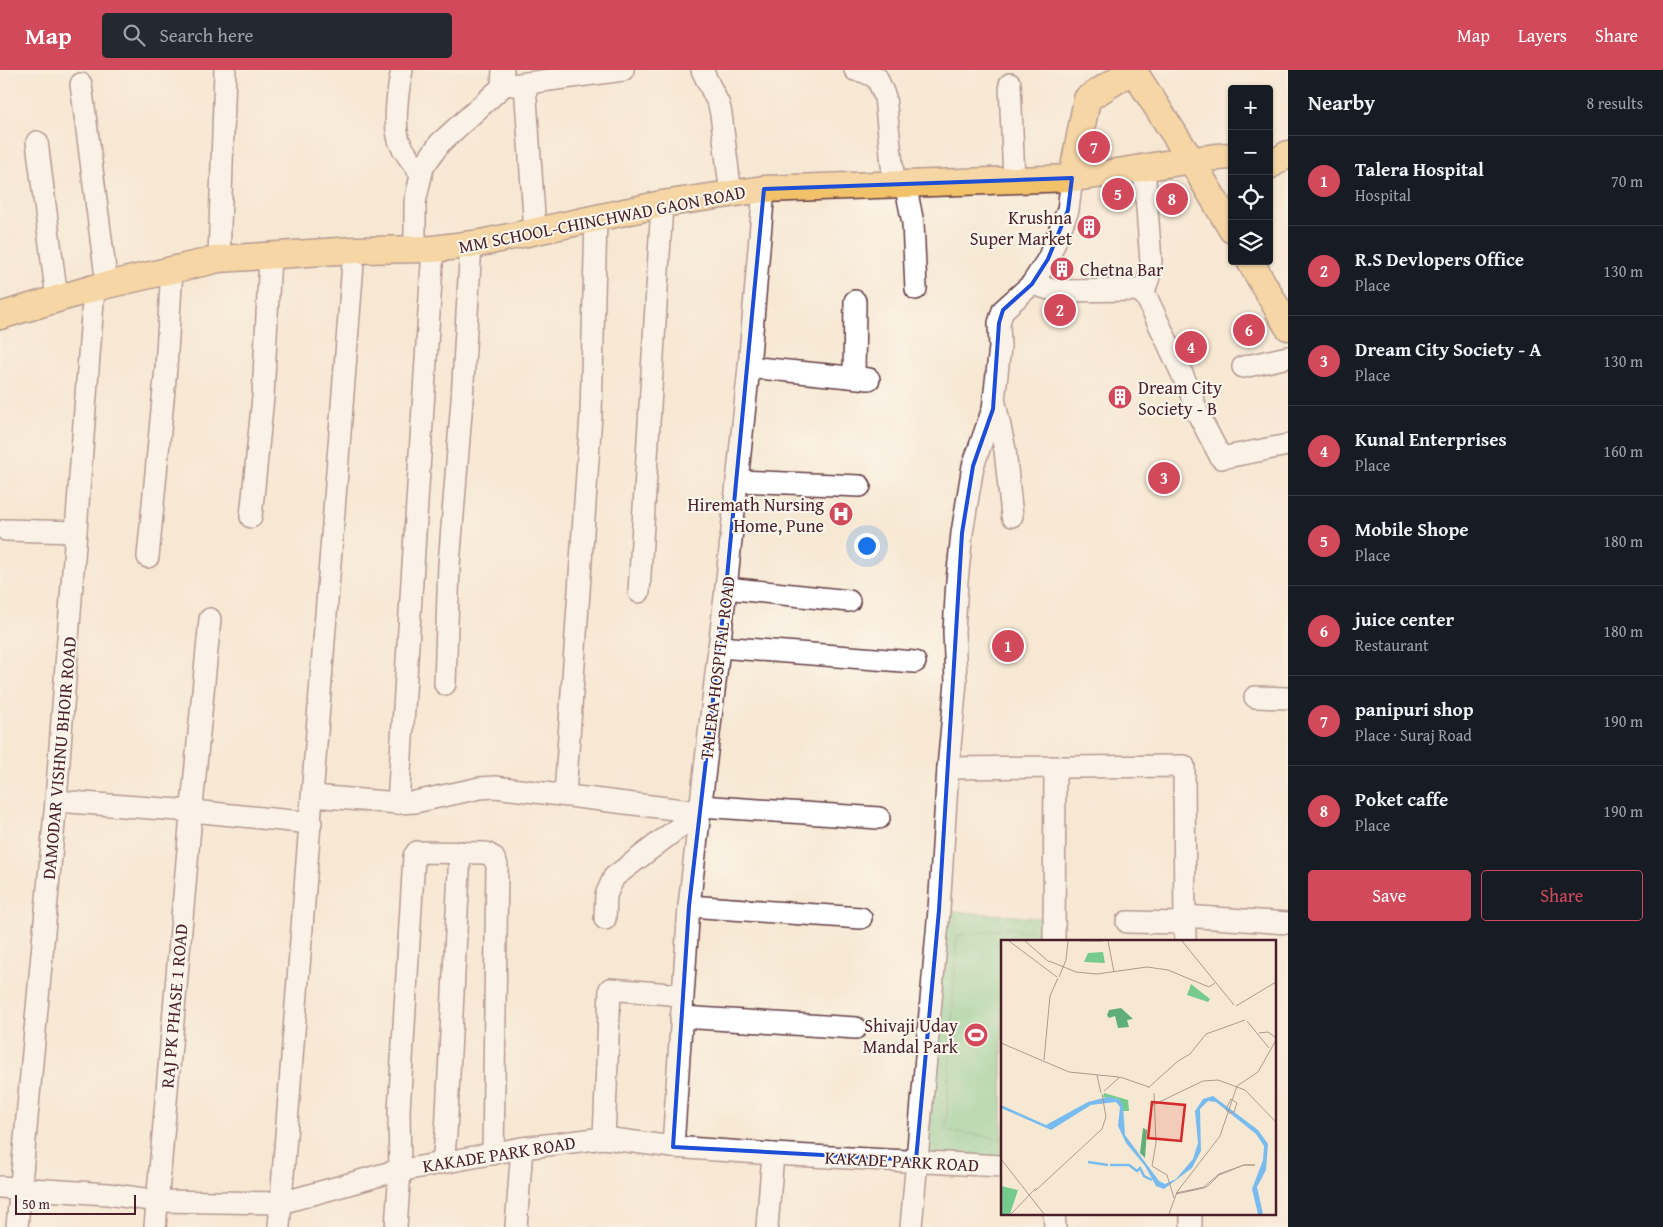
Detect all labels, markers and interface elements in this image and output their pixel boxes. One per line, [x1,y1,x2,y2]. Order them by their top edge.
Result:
search box [102,13,452,58]
text: Map [25,18,72,53]
icon: search [120,21,148,49]
text: Search here [160,21,253,49]
text: Map [1457,22,1490,49]
text: Layers [1518,22,1567,49]
text: Share [1595,22,1638,49]
map controls [1228,85,1273,265]
button: + [1228,85,1273,130]
text: Nearby [1308,87,1375,118]
text: 8 results [1586,91,1643,115]
pin: 7 [1078,128,1110,166]
button: − [1228,130,1273,175]
text: Talera Hospital [1355,155,1484,183]
text: 1 [1320,169,1328,193]
text: 70 m [1611,169,1643,193]
pin: 5 [1102,175,1134,213]
button: locate [1228,175,1273,220]
street label: MM SCHOOL-CHINCHWAD GAON ROAD [456,178,748,260]
pin: 8 [1156,180,1188,218]
text: Hospital [1355,183,1411,207]
place label: Krushna Super Market [970,204,1073,252]
building icon: Krushna Super Market [1076,214,1102,240]
button: layers [1228,220,1273,265]
text: R.S Devlopers Office [1355,245,1524,273]
building icon: Chetna Bar [1049,256,1075,282]
place label: Chetna Bar [1080,256,1164,283]
text: 2 [1320,259,1328,283]
text: 130 m [1603,259,1643,283]
text: Place [1355,273,1390,297]
pin: 2 [1044,291,1076,329]
pin: 6 [1233,311,1265,349]
pin: 4 [1175,328,1207,366]
text: Dream City Society - A [1355,335,1542,363]
text: 3 [1320,349,1328,373]
text: 130 m [1603,349,1643,373]
text: Place [1355,363,1390,387]
place label: Dream City Society - B [1138,374,1222,422]
building icon: Dream City Society - B [1107,384,1133,410]
text: Kunal Enterprises [1355,425,1507,453]
text: 4 [1320,439,1328,463]
text: 160 m [1603,439,1643,463]
text: Place [1355,453,1390,477]
pin: 3 [1148,459,1180,497]
place label: Hiremath Nursing Home, Pune [688,491,824,539]
hospital icon: Hiremath Nursing Home, Pune [828,501,854,527]
text: Mobile Shope [1355,515,1469,543]
text: 5 [1320,529,1328,553]
text: 180 m [1603,529,1643,553]
your location [854,533,880,559]
text: Place [1355,543,1390,567]
street label: TALERA HOSPITAL ROAD [692,574,742,762]
text: juice center [1355,605,1454,633]
text: 6 [1320,619,1328,643]
text: 180 m [1603,619,1643,643]
pin: 1 [992,627,1024,665]
text: Restaurant [1355,633,1429,657]
street label: DAMODAR VISHNU BHOIR ROAD [35,635,83,881]
text: panipuri shop [1355,695,1474,723]
text: 7 [1320,709,1328,733]
text: 190 m [1603,709,1643,733]
text: Place · Suraj Road [1355,723,1472,747]
text: Poket caffe [1355,785,1448,813]
text: 8 [1320,799,1328,823]
text: 190 m [1603,799,1643,823]
text: Place [1355,813,1390,837]
button: Save [1308,870,1471,921]
button: Share [1481,870,1643,921]
street label: RAJ PK PHASE 1 ROAD [153,923,195,1089]
inset map [1001,940,1276,1214]
place label: Shivaji Uday Mandal Park [863,1012,959,1060]
sports icon: Shivaji Uday Mandal Park [963,1022,989,1048]
street label: KAKADE PARK ROAD [421,1129,577,1179]
street label: KAKADE PARK ROAD [824,1143,980,1179]
scale bar [15,1192,136,1215]
text: 50 m [22,1194,50,1214]

